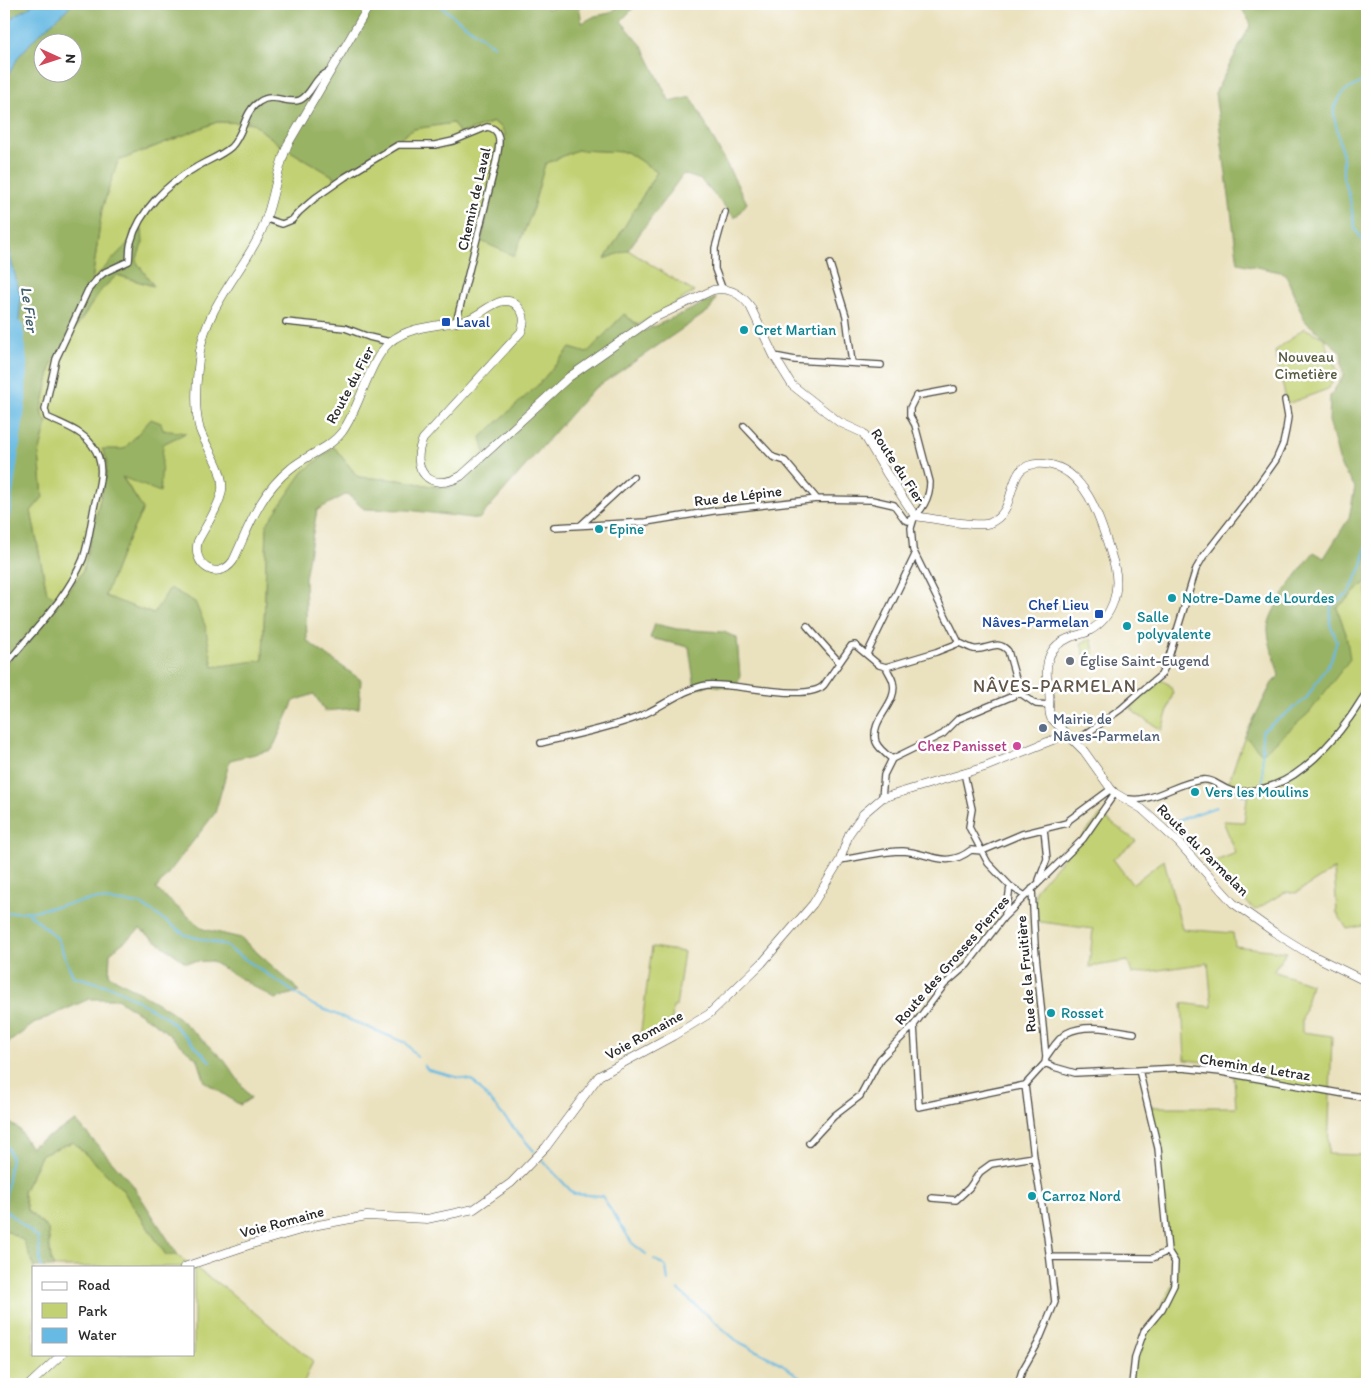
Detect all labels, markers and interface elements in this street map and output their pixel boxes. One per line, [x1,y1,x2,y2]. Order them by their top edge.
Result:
north arrow [32,32,82,82]
text: N [62,53,79,64]
street label: Chemin de Laval [453,145,495,252]
water label: Le Fier [17,285,42,335]
place label: Laval [456,313,491,331]
marker: Laval [440,316,452,328]
place label: Cret Martian [754,321,836,339]
marker: Cret Martian [738,324,750,336]
street label: Route du Fier [322,343,378,427]
park label: Nouveau Cimetière [1275,348,1337,383]
street label: Route du Fier [867,425,929,507]
street label: Rue de Lépine [693,482,783,510]
place label: Epine [609,520,644,538]
marker: Epine [593,523,605,535]
place label: Notre-Dame de Lourdes [1182,589,1335,607]
marker: Notre-Dame de Lourdes [1166,592,1178,604]
place label: Chef Lieu Nâves-Parmelan [982,596,1089,631]
marker: Chef Lieu Nâves-Parmelan [1093,608,1105,620]
place label: Salle polyvalente [1137,608,1211,643]
marker: Salle polyvalente [1121,620,1133,632]
place label: Église Saint-Eugend [1080,652,1209,670]
marker: Église Saint-Eugend [1064,655,1076,667]
district label: NÂVES-PARMELAN [973,675,1137,697]
place label: Mairie de Nâves-Parmelan [1053,710,1160,745]
marker: Mairie de Nâves-Parmelan [1037,722,1049,734]
place label: Chez Panisset [918,737,1007,755]
marker: Chez Panisset [1011,740,1023,752]
place label: Vers les Moulins [1205,783,1309,801]
marker: Vers les Moulins [1189,786,1201,798]
street label: Route du Parmelan [1153,800,1253,900]
street label: Route des Grosses Pierres [891,891,1013,1029]
street label: Rue de la Fruitière [1012,915,1040,1033]
place label: Rosset [1061,1004,1104,1022]
street label: Voie Romaine [602,1006,686,1064]
marker: Rosset [1045,1007,1057,1019]
street label: Chemin de Letraz [1198,1049,1312,1085]
place label: Carroz Nord [1042,1187,1121,1205]
marker: Carroz Nord [1026,1190,1038,1202]
street label: Voie Romaine [238,1202,326,1242]
legend [32,1266,195,1356]
text: Road [78,1276,111,1294]
text: Park [78,1302,108,1320]
text: Water [78,1326,117,1344]

